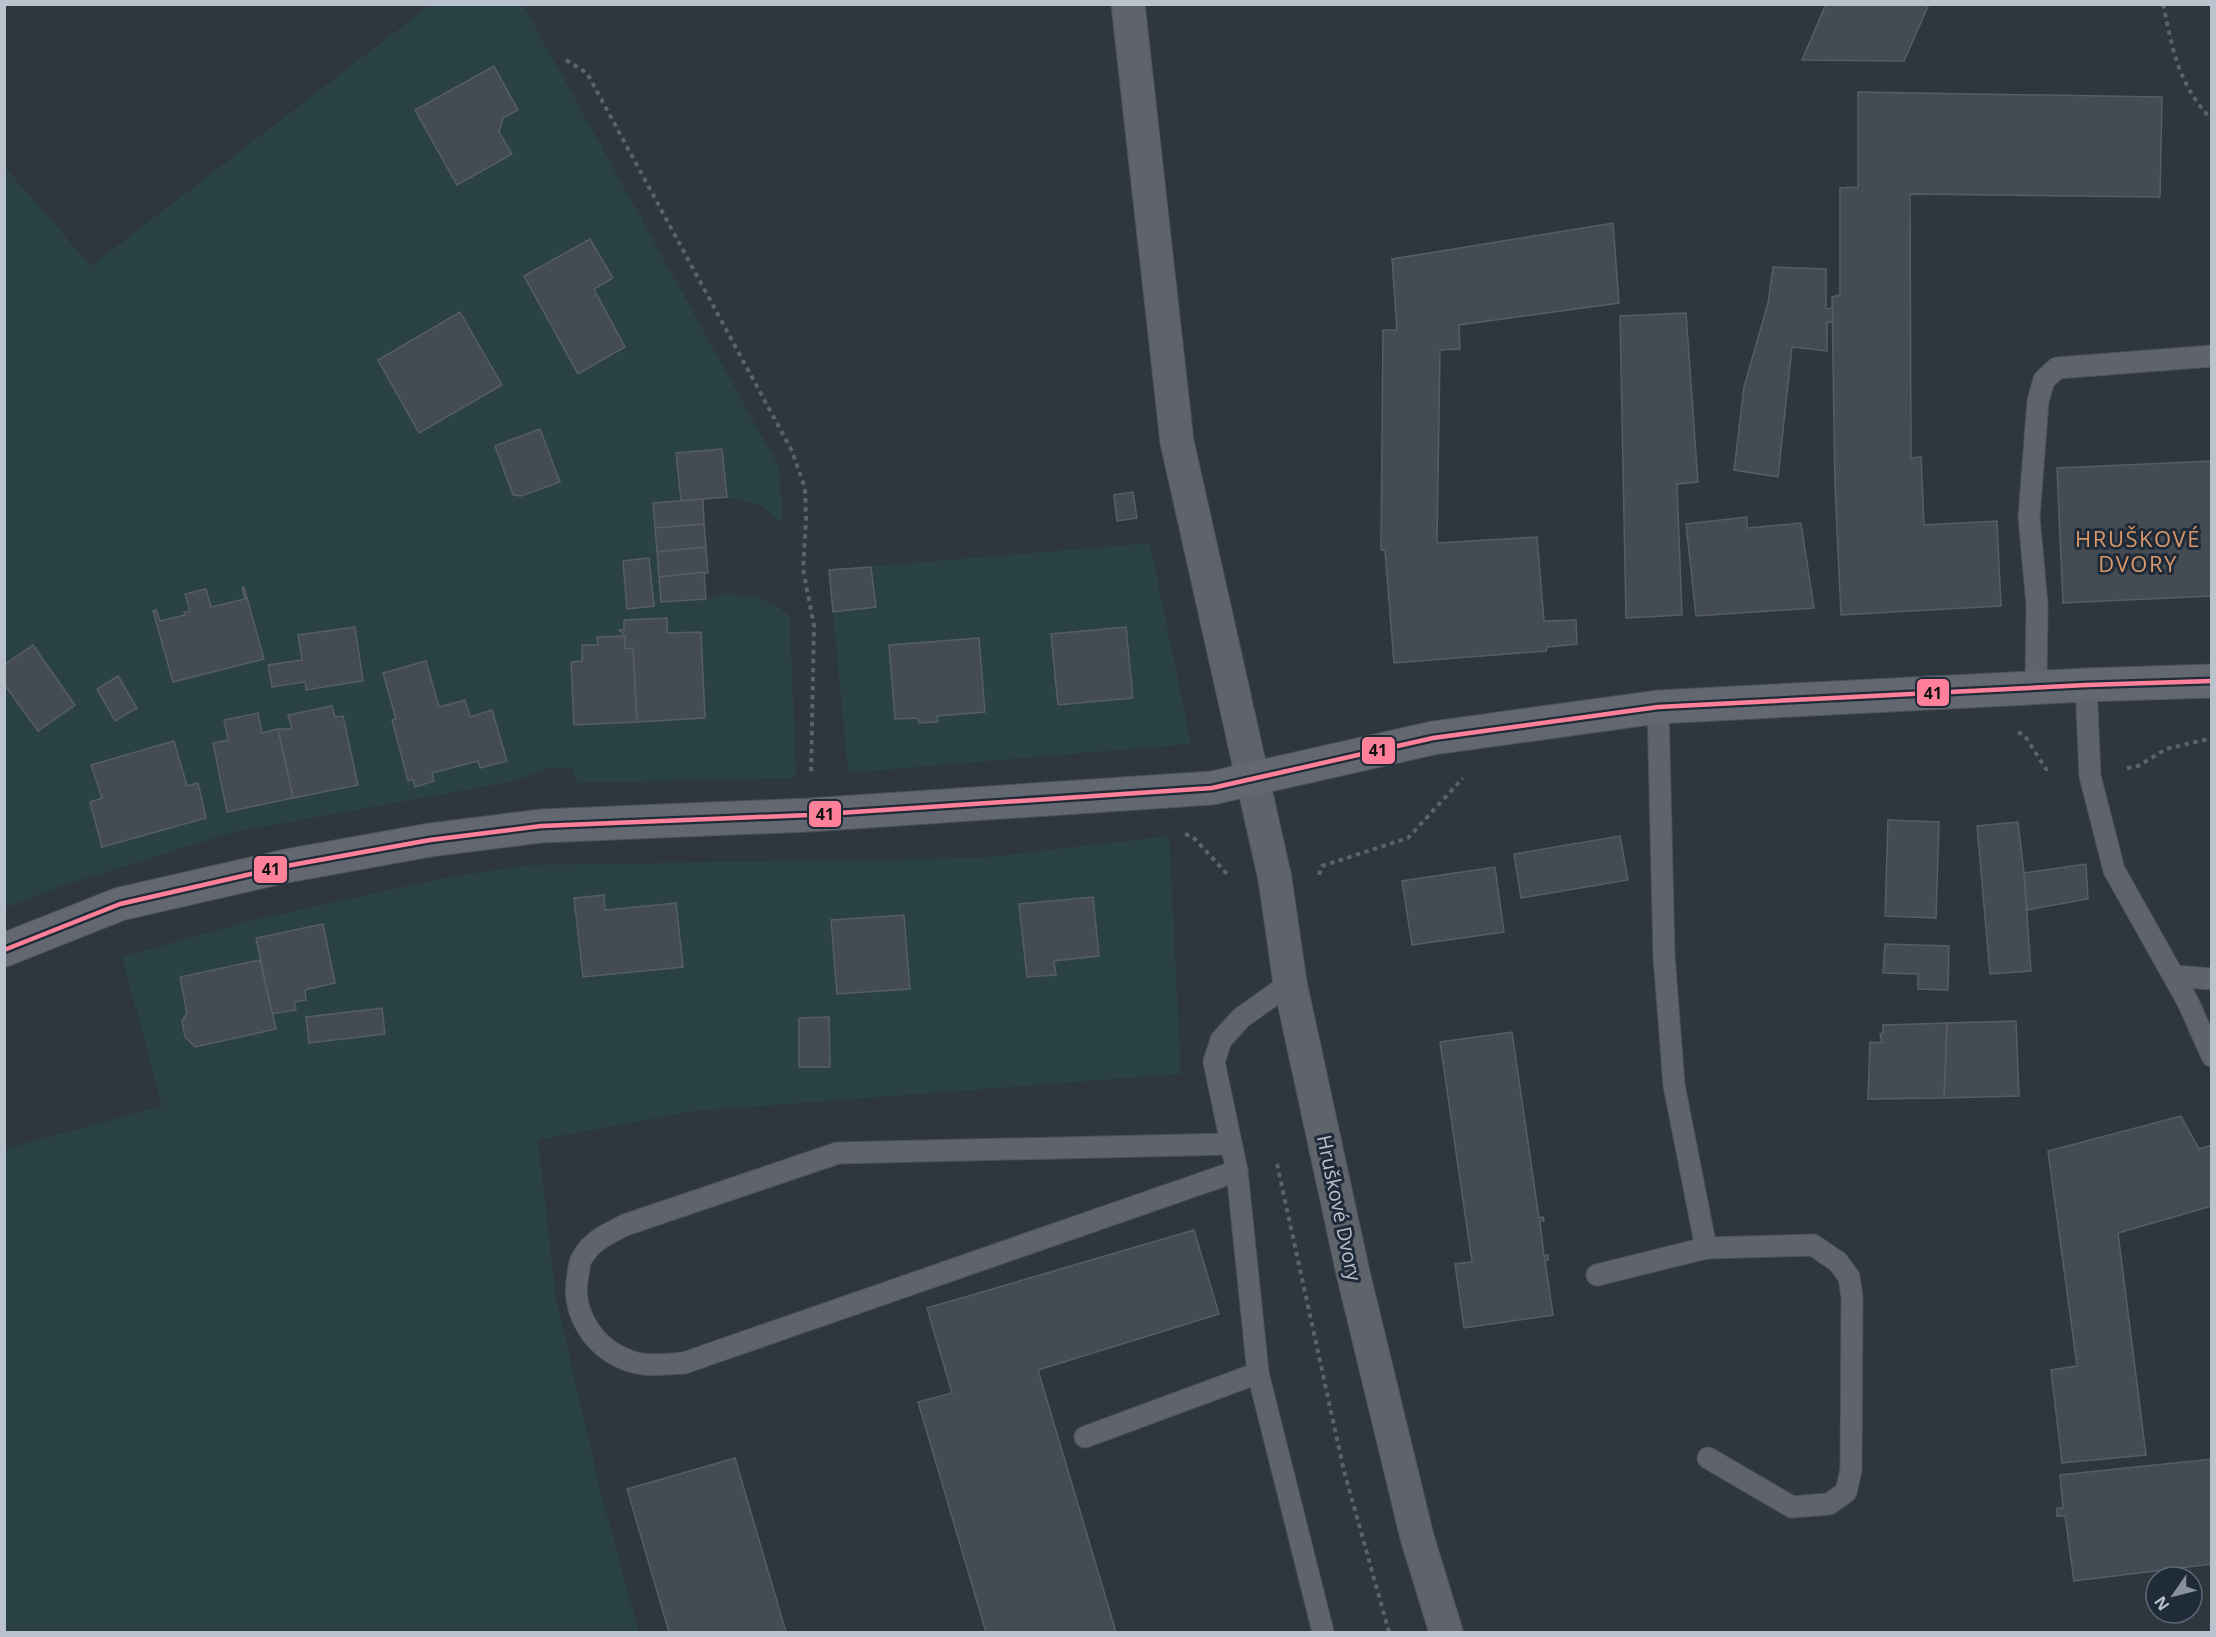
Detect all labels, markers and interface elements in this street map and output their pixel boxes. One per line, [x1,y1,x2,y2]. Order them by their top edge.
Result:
district label: HRUŠKOVÉ DVORY [2075,523,2201,578]
line badge: 41 [1916,678,1950,707]
text: 41 [1924,682,1942,704]
line badge: 41 [1361,736,1396,765]
text: 41 [1369,739,1387,761]
line badge: 41 [808,800,842,828]
text: 41 [816,803,834,825]
line badge: 41 [253,855,288,884]
text: 41 [262,858,280,880]
street label: Hruškové Dvory [1311,1133,1368,1284]
north arrow [2144,1565,2204,1625]
text: N [2149,1592,2174,1615]

